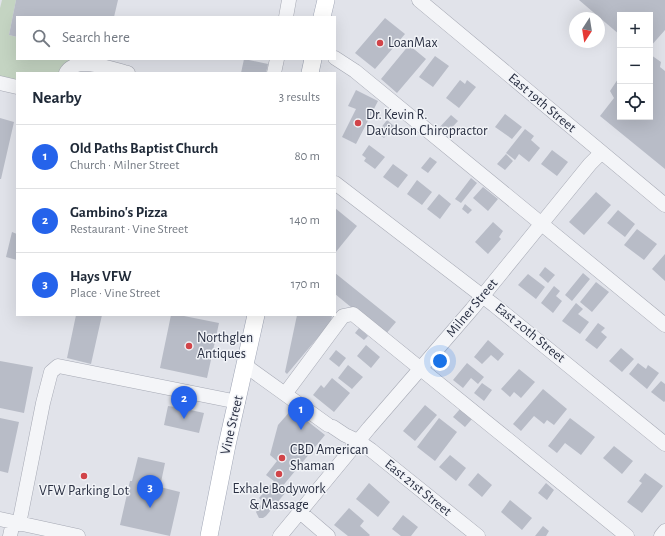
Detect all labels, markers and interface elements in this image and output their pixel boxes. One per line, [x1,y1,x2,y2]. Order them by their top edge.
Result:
north arrow [569,12,605,48]
map controls [617,12,653,120]
button: + [617,12,653,48]
search box [16,16,336,60]
icon: search [30,27,52,49]
text: Search here [62,30,130,45]
place label: LoanMax [388,36,438,50]
marker: LoanMax [375,38,385,48]
button: − [617,48,653,84]
street label: East 19th Street [506,71,579,135]
button: locate [617,84,653,120]
text: Nearby [32,89,82,106]
text: 3 results [279,91,320,104]
place label: Dr. Kevin R. Davidson Chiropractor [366,108,488,138]
marker: Dr. Kevin R. Davidson Chiropractor [353,118,363,128]
text: Old Paths Baptist Church [70,141,218,156]
text: 1 [43,150,47,163]
text: 80 m [294,150,320,163]
text: Church · Milner Street [70,159,180,172]
text: Gambino's Pizza [70,205,168,220]
text: 2 [42,214,48,227]
text: 140 m [290,214,320,227]
text: Restaurant · Vine Street [70,223,188,236]
text: Hays VFW [70,269,132,284]
street label: Milner Street [444,276,501,340]
text: 3 [42,278,48,291]
text: 170 m [291,278,320,291]
text: Place · Vine Street [70,287,160,300]
street label: East 20th Street [492,301,568,366]
place label: Northglen Antiques [197,331,253,361]
marker: Northglen Antiques [184,341,194,351]
your location [430,351,450,371]
pin: 2 [171,386,197,419]
street label: Vine Street [218,394,246,456]
pin: 1 [288,397,314,430]
place label: CBD American Shaman [290,443,368,473]
marker: CBD American Shaman [277,453,287,463]
street label: East 21st Street [382,457,454,519]
marker: Exhale Bodywork & Massage [274,469,284,479]
marker: VFW Parking Lot [79,471,89,481]
pin: 3 [137,475,163,508]
place label: Exhale Bodywork & Massage [232,482,326,512]
place label: VFW Parking Lot [39,484,129,498]

